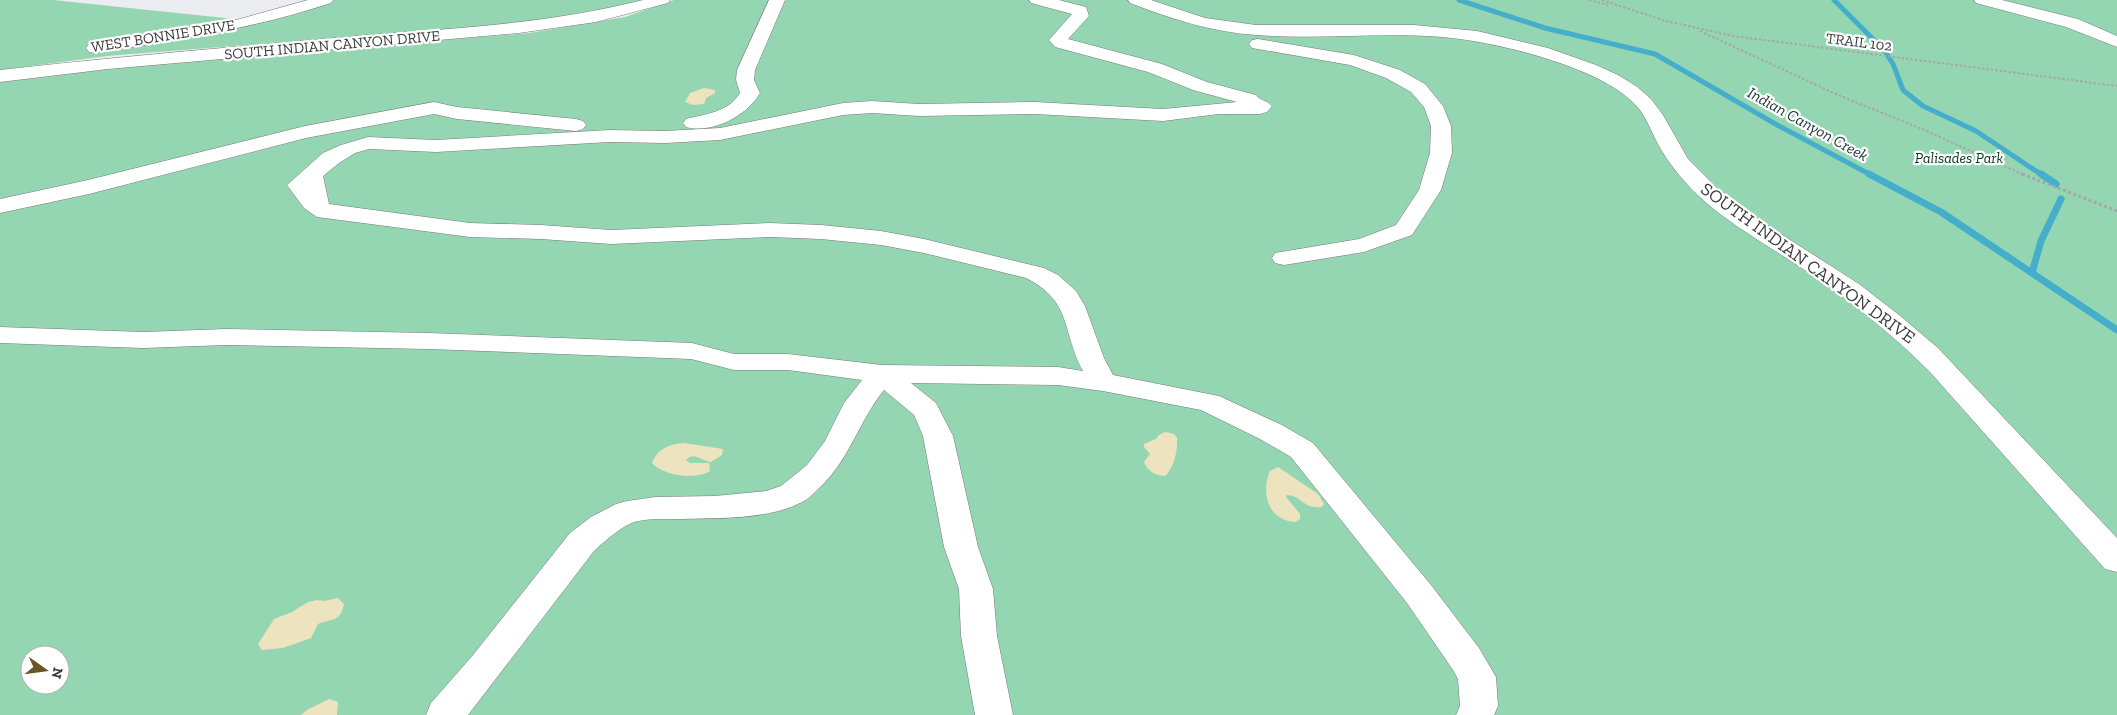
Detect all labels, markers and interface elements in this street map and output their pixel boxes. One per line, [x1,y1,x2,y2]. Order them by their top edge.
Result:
street label: WEST BONNIE DRIVE [90,16,236,56]
street label: SOUTH INDIAN CANYON DRIVE [223,27,441,63]
street label: TRAIL 102 [1825,29,1893,55]
water label: Indian Canyon Creek [1744,83,1872,165]
park label: Palisades Park [1915,149,2004,167]
street label: SOUTH INDIAN CANYON DRIVE [1697,178,1919,348]
north arrow [20,645,70,695]
text: N [48,666,67,681]

